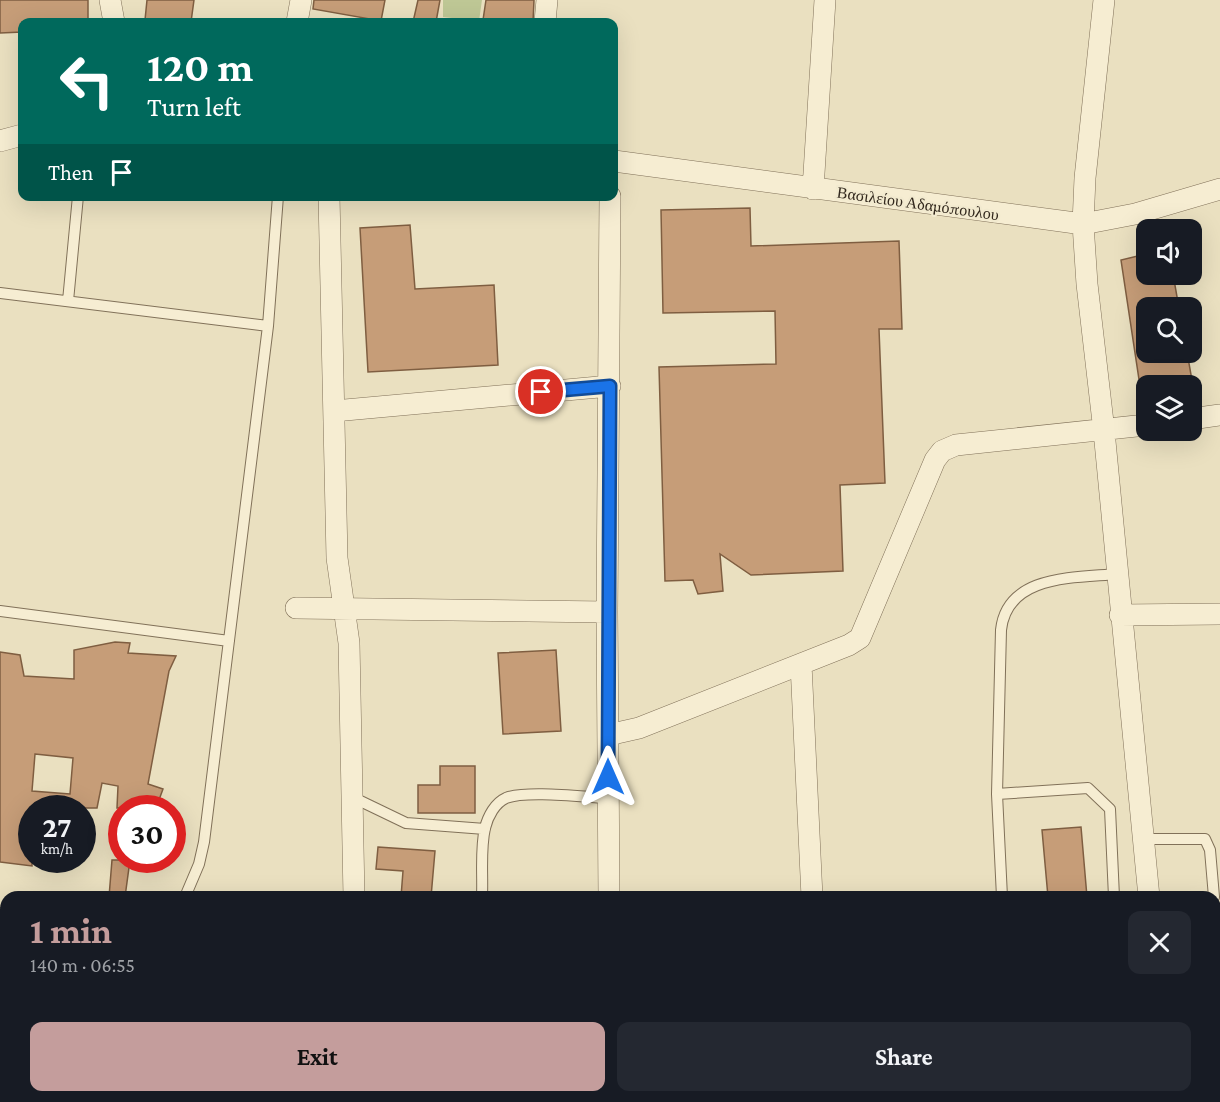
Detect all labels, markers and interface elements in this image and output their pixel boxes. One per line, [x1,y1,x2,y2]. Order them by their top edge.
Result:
icon: left [48,42,126,120]
text: 120 m [147,43,253,90]
text: Turn left [147,92,241,122]
icon: arrive [105,156,138,189]
text: Then [48,160,93,185]
street label: Βασιλείου Αδαμόπουλου [836,184,1000,224]
map controls [1136,219,1202,441]
button: sound [1136,219,1202,285]
button: search [1136,297,1202,363]
pin [515,366,566,417]
icon: arrive [524,375,557,408]
button: layers [1136,375,1202,441]
position arrow [576,745,640,809]
speed limit sign: 30 [108,795,186,873]
text: 27 [42,810,72,843]
text: km/h [41,841,73,857]
text: 1 min [30,911,112,951]
button: close [1128,911,1191,974]
text: 140 m · 06:55 [30,954,135,976]
button: Exit [30,1022,605,1091]
button: Share [617,1022,1191,1091]

